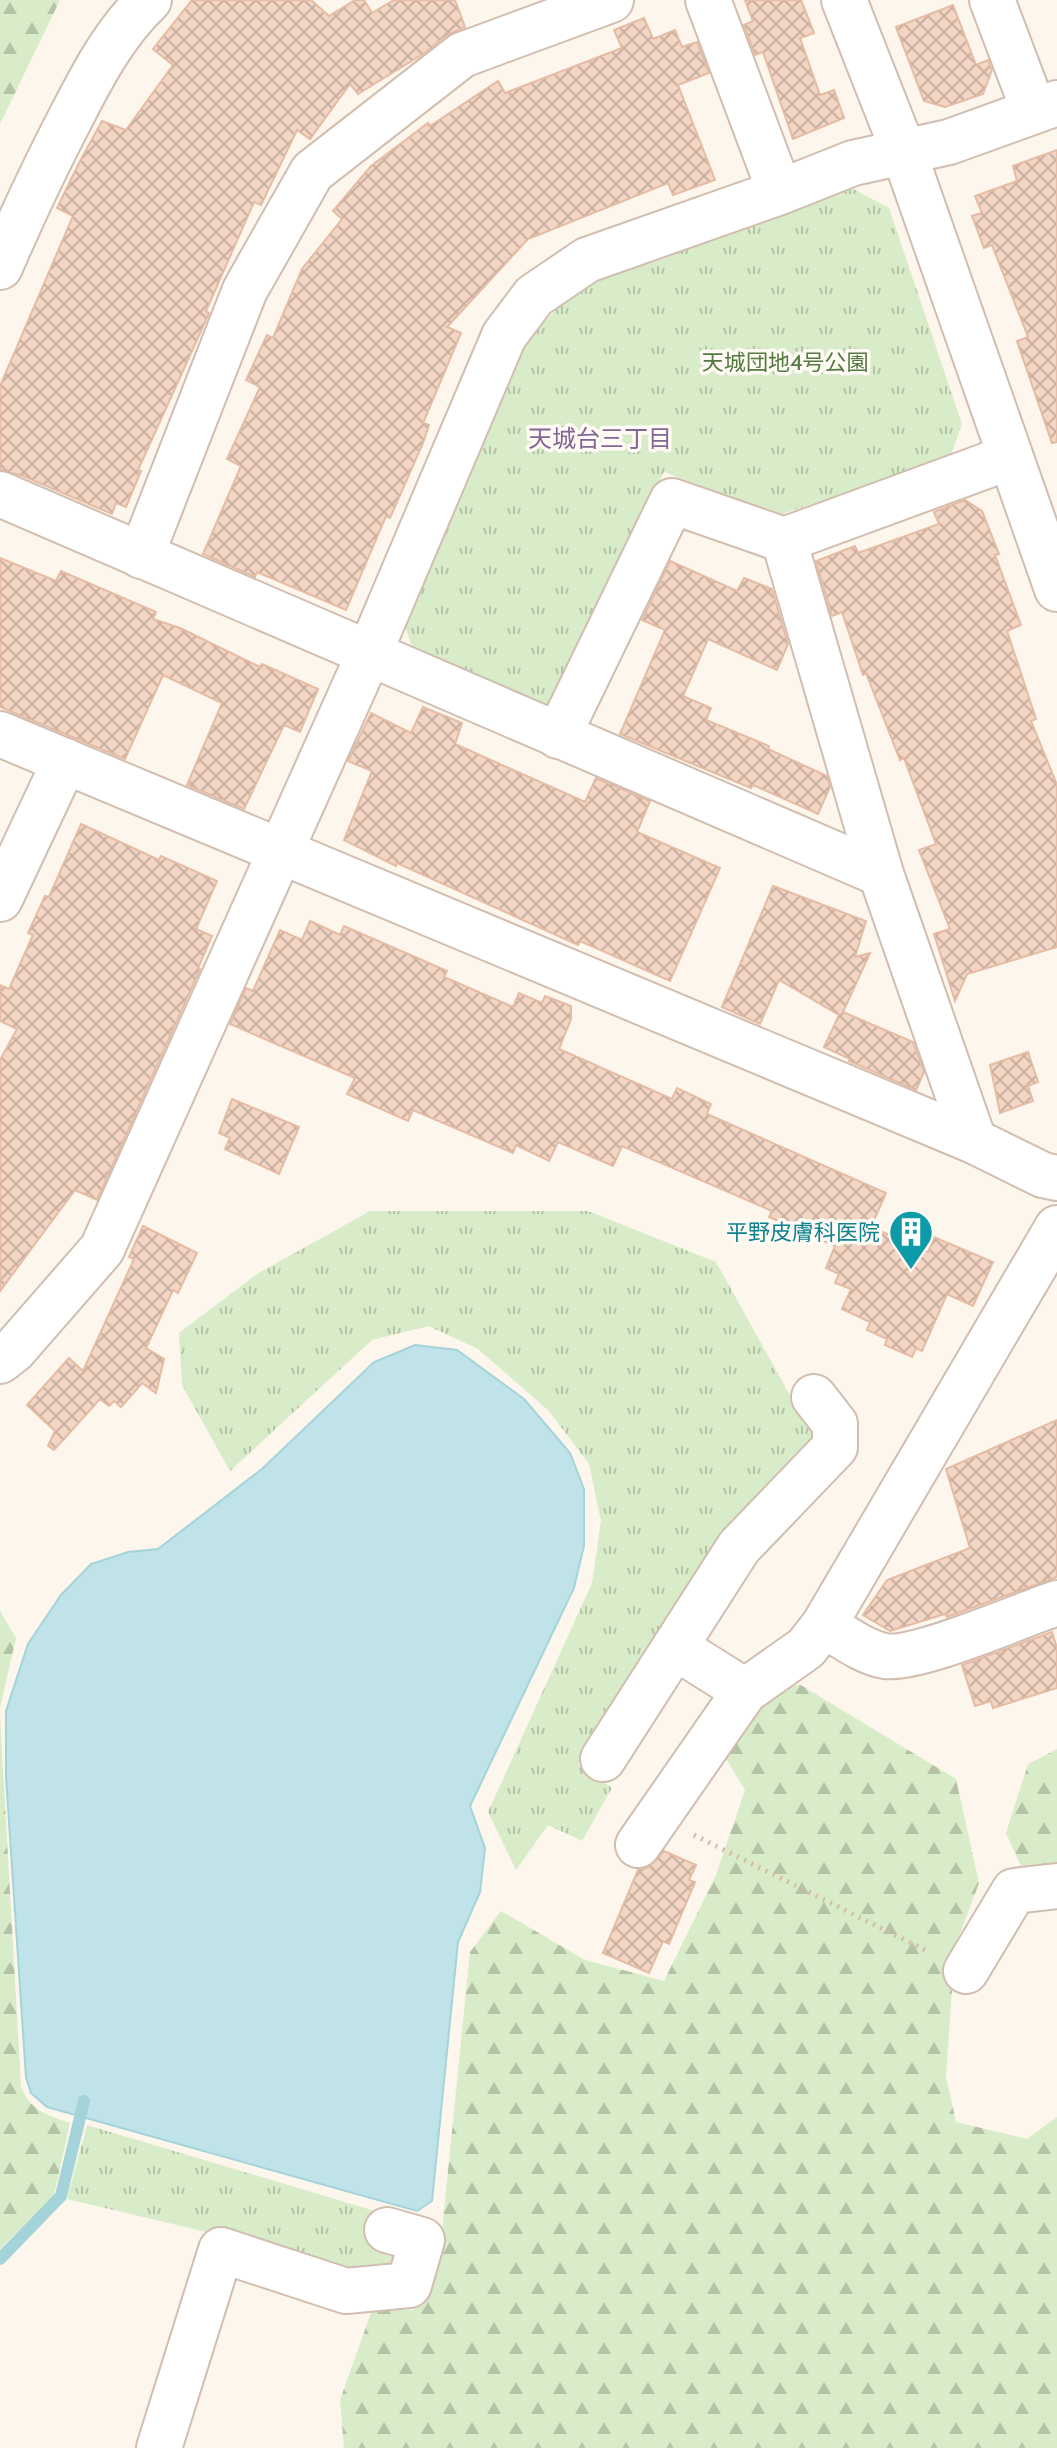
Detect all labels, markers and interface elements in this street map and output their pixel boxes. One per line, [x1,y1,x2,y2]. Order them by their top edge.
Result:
park label: 天城団地4号公園 [702,349,868,376]
district label: 天城台三丁目 [528,424,672,453]
building icon: 平野皮膚科医院 [887,1208,935,1271]
place label: 平野皮膚科医院 [726,1219,880,1246]

